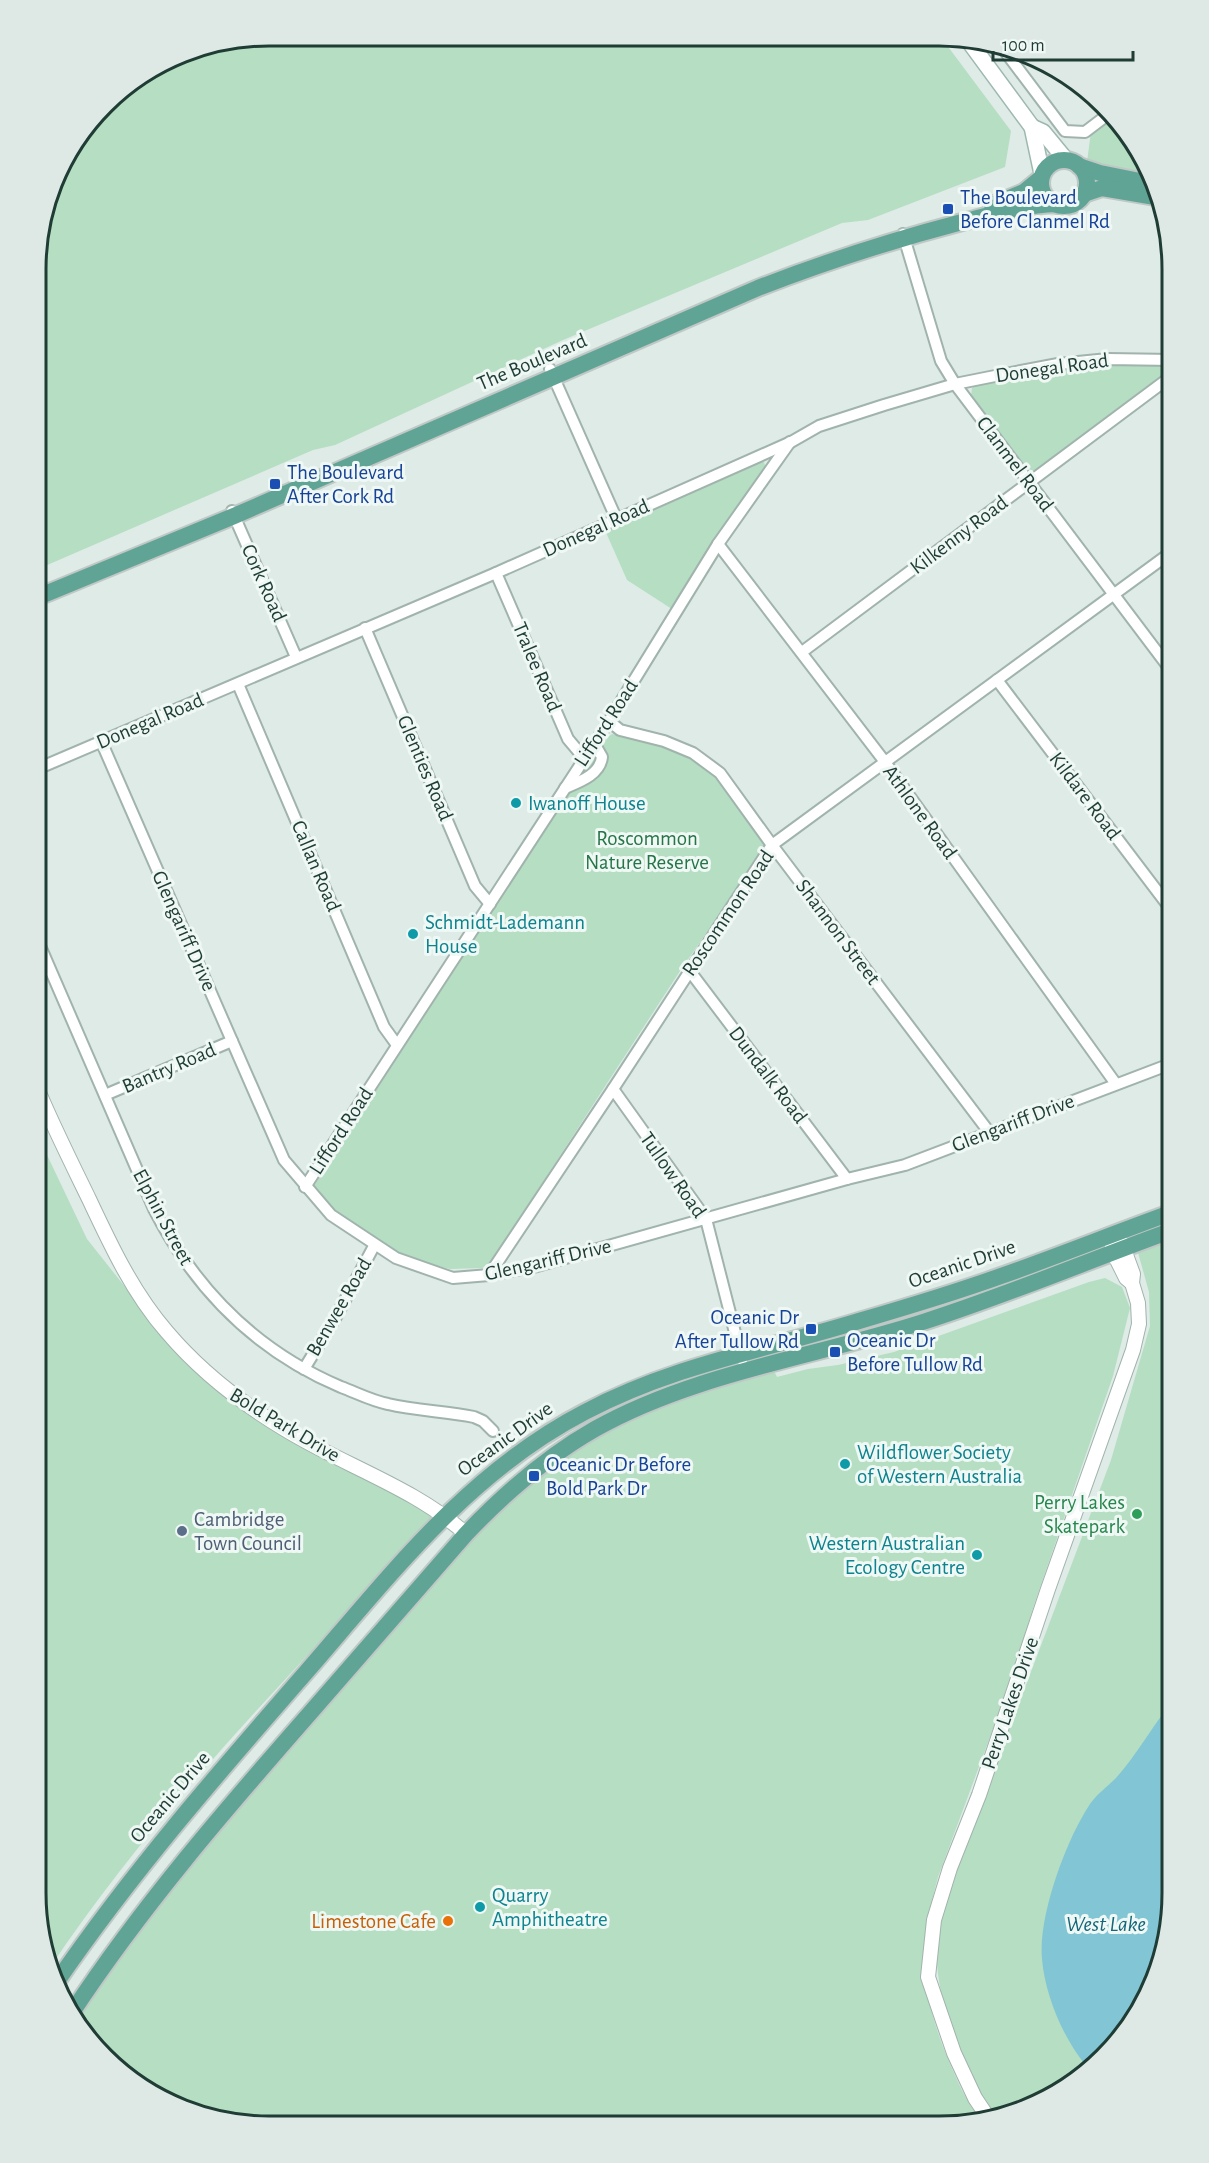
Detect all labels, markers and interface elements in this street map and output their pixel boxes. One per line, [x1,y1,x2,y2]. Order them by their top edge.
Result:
scale bar [993,24,1132,62]
text: 100 m [1002,37,1045,55]
place label: The Boulevard Before Clanmel Rd [960,187,1110,232]
marker: The Boulevard Before Clanmel Rd [941,202,955,216]
street label: The Boulevard [474,329,590,394]
street label: Donegal Road [994,350,1110,386]
street label: Clanmel Road [973,413,1057,516]
place label: The Boulevard After Cork Rd [287,462,404,507]
marker: The Boulevard After Cork Rd [268,477,282,491]
street label: Kilkenny Road [906,492,1012,578]
street label: Donegal Road [540,495,652,561]
street label: Cork Road [238,541,290,625]
street label: Tralee Road [509,619,565,715]
street label: Lifford Road [570,676,642,770]
street label: Donegal Road [93,689,207,753]
street label: Glenties Road [393,712,457,824]
street label: Kildare Road [1045,748,1125,844]
street label: Athlone Road [879,761,961,863]
place label: Iwanoff House [528,793,646,814]
marker: Iwanoff House [509,796,523,810]
street label: Callan Road [287,817,345,915]
park label: Roscommon Nature Reserve [585,828,709,873]
street label: Roscommon Road [678,846,778,980]
street label: Glengariff Drive [148,868,220,994]
street label: Shannon Street [792,876,884,989]
place label: Schmidt-Lademann House [425,912,585,957]
marker: Schmidt-Lademann House [406,927,420,941]
street label: Dundalk Road [725,1023,811,1128]
street label: Bantry Road [119,1039,219,1097]
street label: Lifford Road [305,1084,377,1178]
street label: Glengariff Drive [949,1090,1077,1156]
street label: Tullow Road [636,1128,710,1222]
street label: Elphin Street [129,1165,197,1269]
street label: Glengariff Drive [483,1235,613,1285]
street label: Oceanic Drive [906,1236,1018,1292]
street label: Benwee Road [302,1254,376,1360]
place label: Oceanic Dr After Tullow Rd [675,1307,799,1352]
marker: Oceanic Dr After Tullow Rd [804,1322,818,1336]
place label: Oceanic Dr Before Tullow Rd [847,1330,983,1375]
marker: Oceanic Dr Before Tullow Rd [828,1345,842,1359]
street label: Bold Park Drive [226,1384,344,1466]
street label: Oceanic Drive [454,1398,556,1480]
place label: Wildflower Society of Western Australia [857,1442,1023,1487]
place label: Oceanic Dr Before Bold Park Dr [546,1454,691,1499]
marker: Wildflower Society of Western Australia [838,1457,852,1471]
marker: Oceanic Dr Before Bold Park Dr [527,1469,541,1483]
place label: Perry Lakes Skatepark [1034,1492,1125,1537]
marker: Perry Lakes Skatepark [1130,1507,1144,1521]
place label: Cambridge Town Council [194,1509,302,1554]
marker: Cambridge Town Council [175,1524,189,1538]
place label: Western Australian Ecology Centre [809,1533,965,1578]
marker: Western Australian Ecology Centre [970,1548,984,1562]
street label: Perry Lakes Drive [978,1634,1042,1772]
street label: Oceanic Drive [126,1747,214,1847]
place label: Quarry Amphitheatre [492,1885,608,1930]
marker: Quarry Amphitheatre [473,1900,487,1914]
place label: Limestone Cafe [311,1911,436,1932]
water label: West Lake [1066,1913,1146,1935]
marker: Limestone Cafe [441,1914,455,1928]

